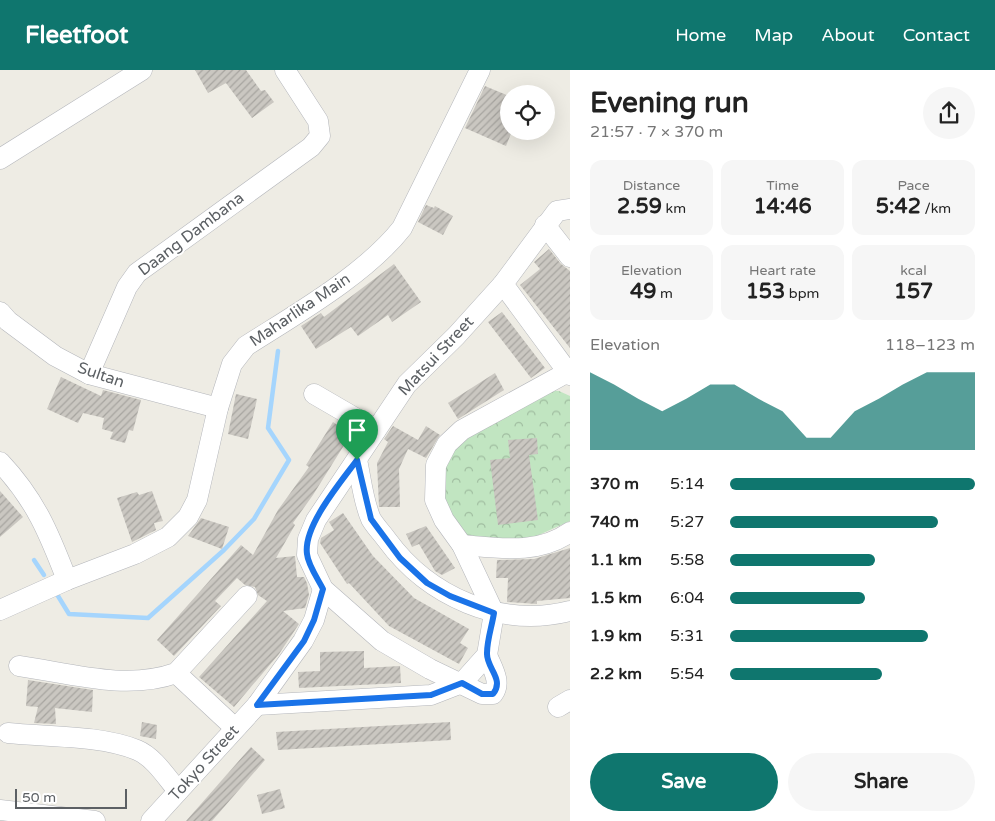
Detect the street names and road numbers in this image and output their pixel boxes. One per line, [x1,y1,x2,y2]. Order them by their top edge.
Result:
street label: Daang Dambana [134,188,248,280]
street label: Maharlika Main [246,269,354,351]
street label: Matsui Street [394,312,478,400]
street label: Sultan [75,358,127,392]
street label: Tokyo Street [165,721,243,805]

